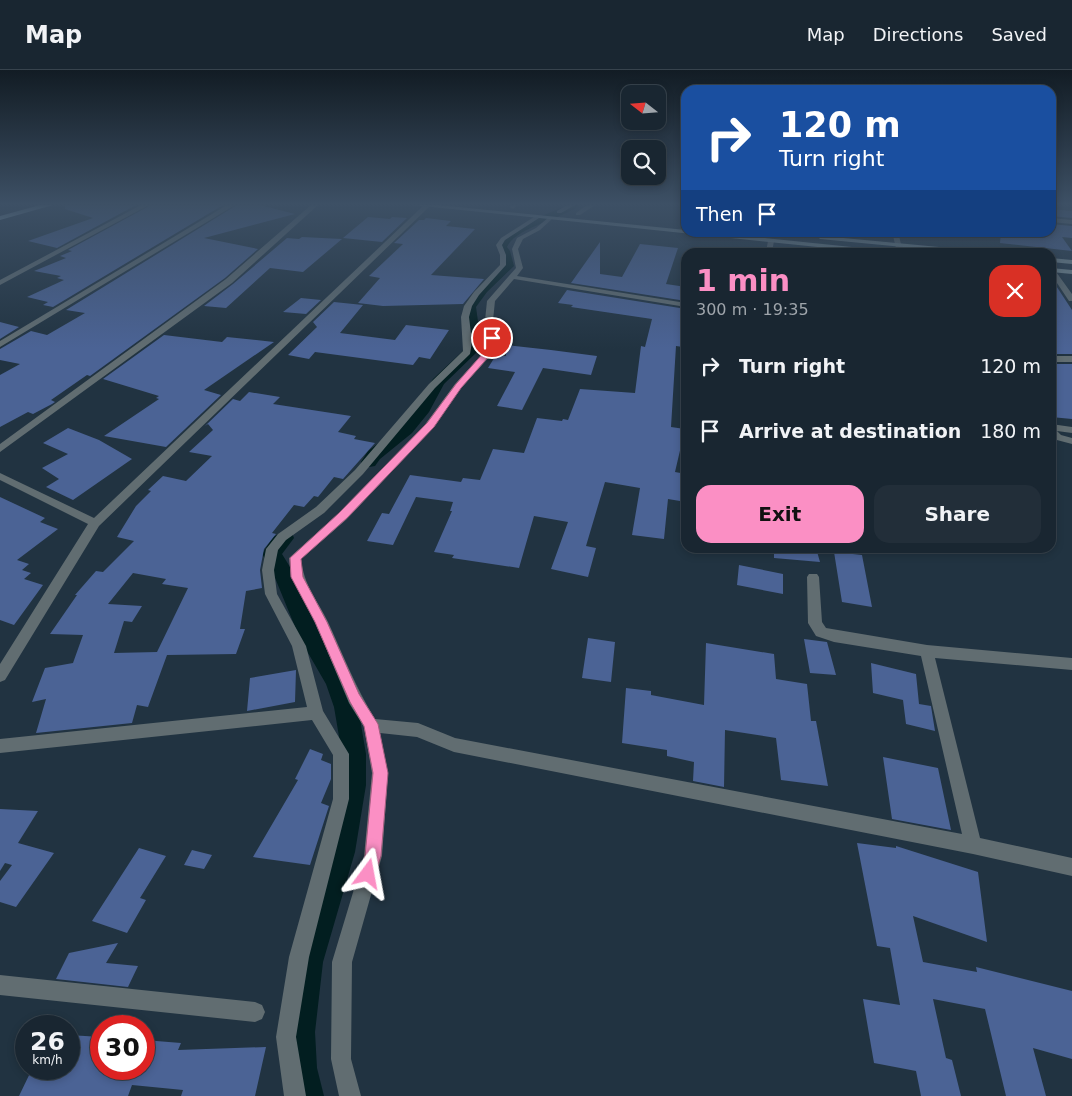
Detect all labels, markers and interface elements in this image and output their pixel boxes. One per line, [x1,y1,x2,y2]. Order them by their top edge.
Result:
text: Map [25,21,82,49]
text: Map [807,24,845,45]
text: Directions [873,24,963,45]
text: Saved [991,24,1047,45]
north arrow [621,85,666,130]
map controls [621,85,666,185]
icon: right [696,105,761,170]
text: 120 m [779,105,901,145]
button: search [621,140,666,185]
text: Turn right [779,146,884,171]
icon: arrive [753,200,781,228]
text: Then [696,203,743,225]
text: 1 min [696,263,790,298]
button: close [989,265,1041,317]
text: 300 m · 19:35 [696,300,809,319]
pin [471,317,513,359]
icon: arrive [478,324,506,352]
icon: right [696,352,724,380]
text: Turn right [739,355,845,377]
text: 120 m [980,355,1041,377]
icon: arrive [696,417,724,445]
text: Arrive at destination [739,420,961,442]
text: 180 m [980,420,1041,442]
button: Exit [696,485,864,543]
button: Share [874,485,1041,543]
position arrow [341,847,393,899]
speed limit sign: 30 [90,1015,155,1080]
text: 26 [30,1027,65,1056]
text: km/h [32,1053,63,1067]

